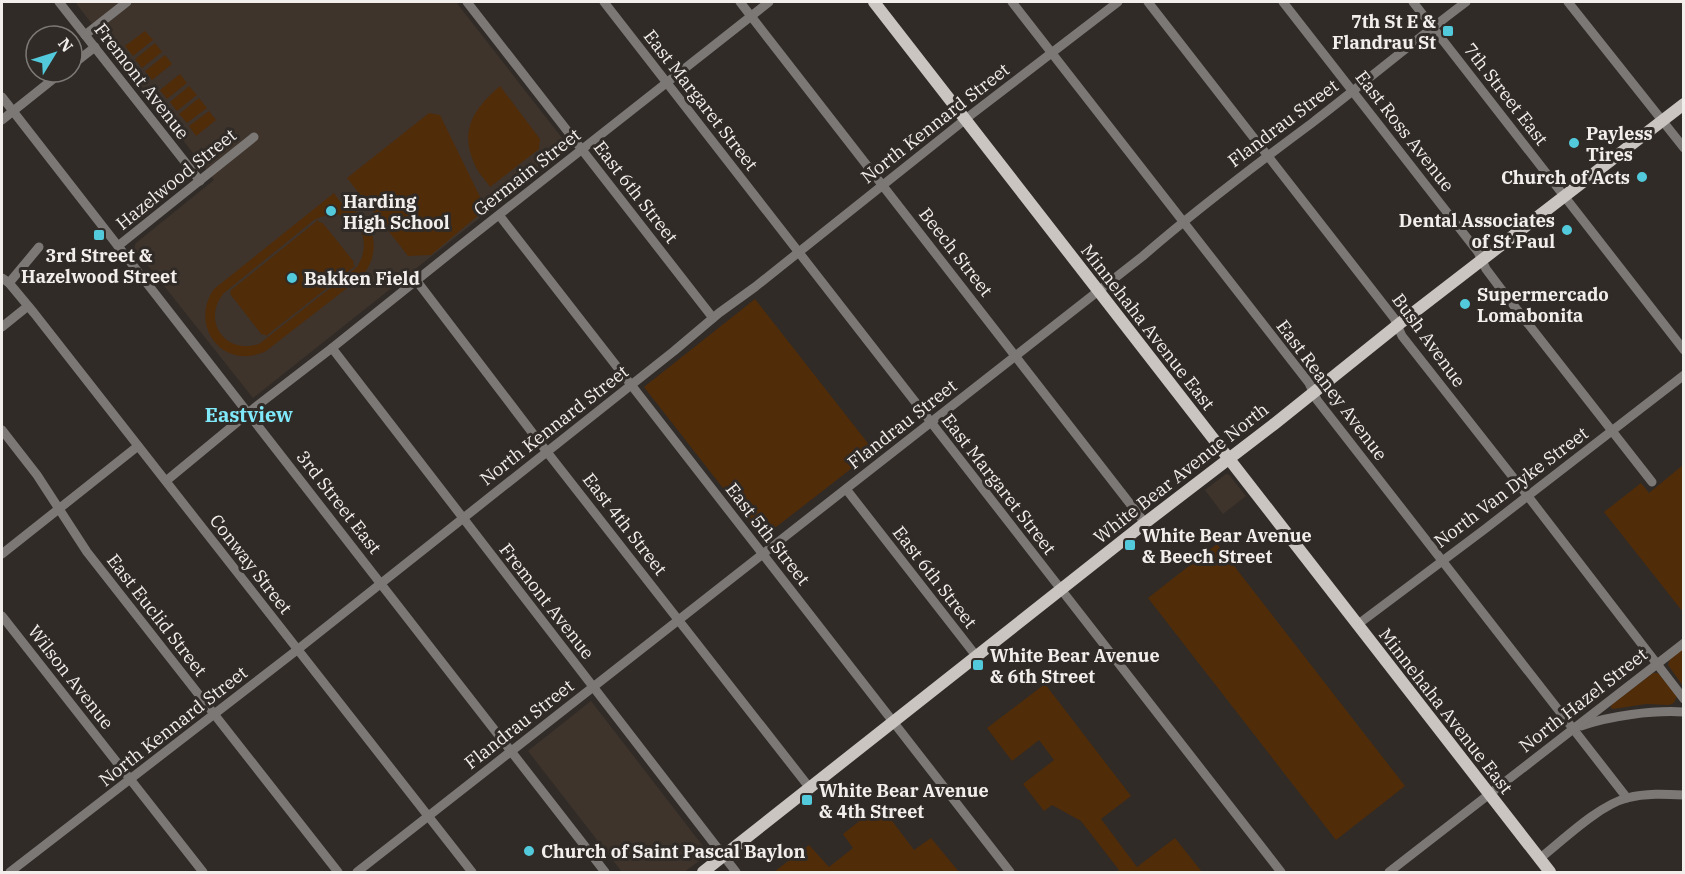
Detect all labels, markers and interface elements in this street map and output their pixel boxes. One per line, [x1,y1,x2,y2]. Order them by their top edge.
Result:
place label: 7th St E & Flandrau St [1332,10,1437,54]
street label: Fremont Avenue [90,18,194,144]
north arrow [24,24,84,84]
marker: 7th St E & Flandrau St [1441,24,1455,38]
street label: East Margaret Street [639,25,763,175]
text: N [54,34,78,56]
street label: 7th Street East [1459,38,1553,150]
street label: North Kennard Street [856,58,1014,188]
street label: East Ross Avenue [1351,66,1459,196]
street label: Flandrau Street [1223,74,1343,172]
place label: Payless Tires [1586,122,1653,166]
street label: Hazelwood Street [111,123,241,235]
street label: Germain Street [469,123,585,221]
street label: East 6th Street [589,136,683,248]
marker: Payless Tires [1567,136,1581,150]
place label: Church of Acts [1501,166,1630,189]
marker: Church of Acts [1635,170,1649,184]
place label: Harding High School [343,190,450,234]
street label: Beech Street [914,203,998,301]
marker: Harding High School [324,204,338,218]
place label: Dental Associates of St Paul [1399,209,1555,253]
marker: Dental Associates of St Paul [1560,223,1574,237]
marker: 3rd Street & Hazelwood Street [92,228,106,242]
street label: Minnehaha Avenue East [1076,239,1220,415]
place label: 3rd Street & Hazelwood Street [21,244,177,288]
place label: Bakken Field [304,267,420,290]
marker: Bakken Field [285,271,299,285]
place label: Supermercado Lomabonita [1477,283,1609,327]
street label: Bush Avenue [1387,289,1471,391]
marker: Supermercado Lomabonita [1458,297,1472,311]
street label: East Reaney Avenue [1272,315,1392,465]
street label: North Kennard Street [475,360,633,490]
street label: Flandrau Street [843,374,961,474]
street label: White Bear Avenue North [1089,398,1273,548]
district label: Eastview [205,401,293,428]
street label: East Margaret Street [937,409,1061,559]
street label: North Van Dyke Street [1429,421,1593,553]
street label: 3rd Street East [291,446,387,558]
street label: East 4th Street [578,468,672,580]
street label: East 5th Street [721,478,815,590]
street label: Conway Street [205,509,297,619]
street label: East 6th Street [888,521,982,633]
place label: White Bear Avenue & Beech Street [1142,524,1312,568]
street label: Fremont Avenue [495,538,599,664]
marker: White Bear Avenue & Beech Street [1123,538,1137,552]
street label: East Euclid Street [102,549,212,681]
street label: Wilson Avenue [23,620,119,734]
street label: Minnehaha Avenue East [1374,623,1518,799]
street label: North Hazel Street [1514,643,1652,757]
place label: White Bear Avenue & 6th Street [990,644,1160,688]
marker: White Bear Avenue & 6th Street [971,658,985,672]
street label: North Kennard Street [94,661,252,791]
street label: Flandrau Street [460,674,578,774]
place label: White Bear Avenue & 4th Street [819,779,989,823]
marker: White Bear Avenue & 4th Street [800,793,814,807]
place label: Church of Saint Pascal Baylon [541,840,805,863]
marker: Church of Saint Pascal Baylon [522,844,536,858]

